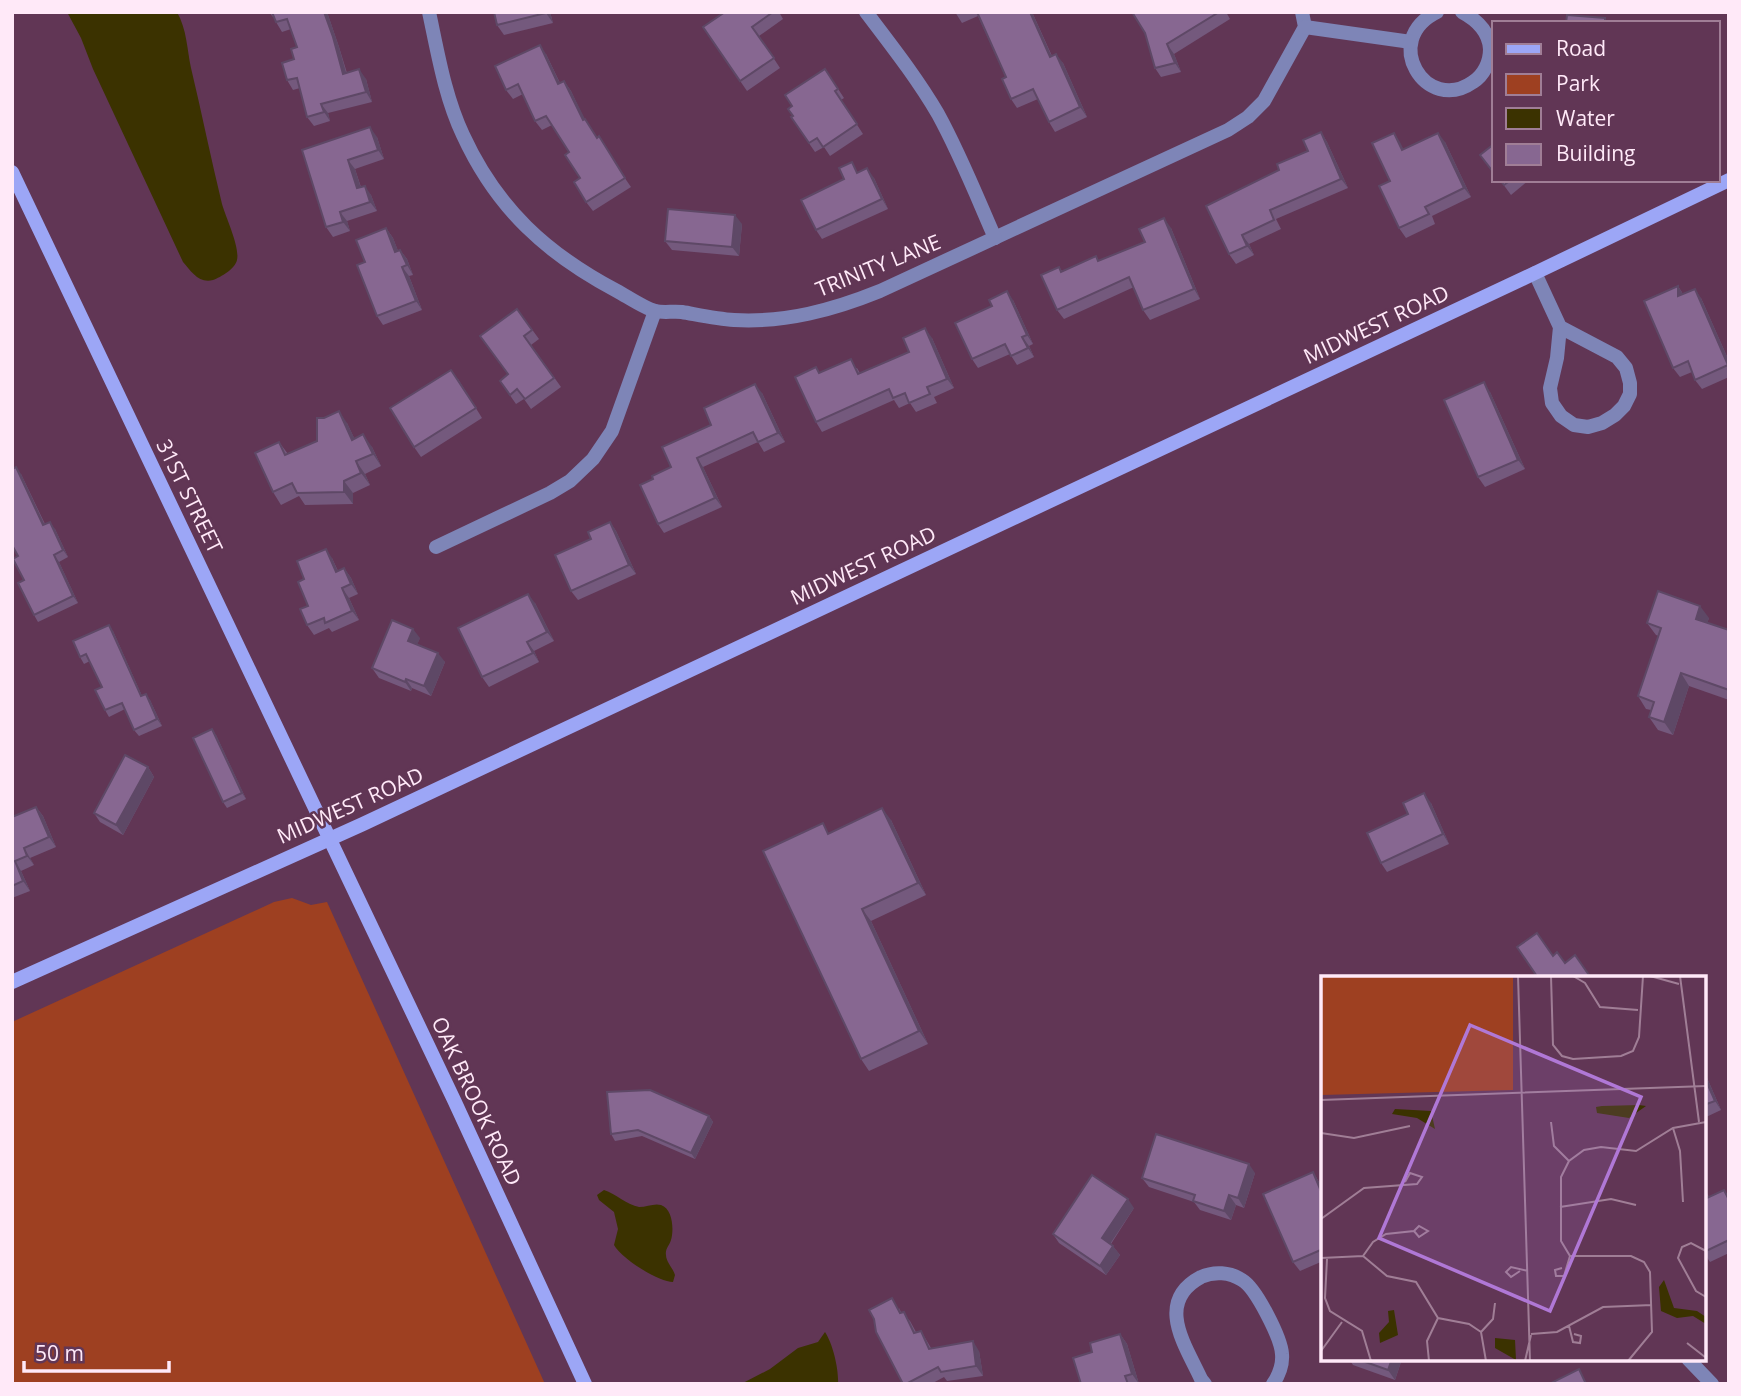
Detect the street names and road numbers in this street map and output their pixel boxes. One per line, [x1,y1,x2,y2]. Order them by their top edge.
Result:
street label: TRINITY LANE [811,227,945,303]
street label: MIDWEST ROAD [1299,278,1453,370]
street label: 31ST STREET [150,434,230,558]
street label: MIDWEST ROAD [786,519,940,611]
street label: MIDWEST ROAD [272,760,428,850]
street label: OAK BROOK ROAD [426,1012,528,1190]

